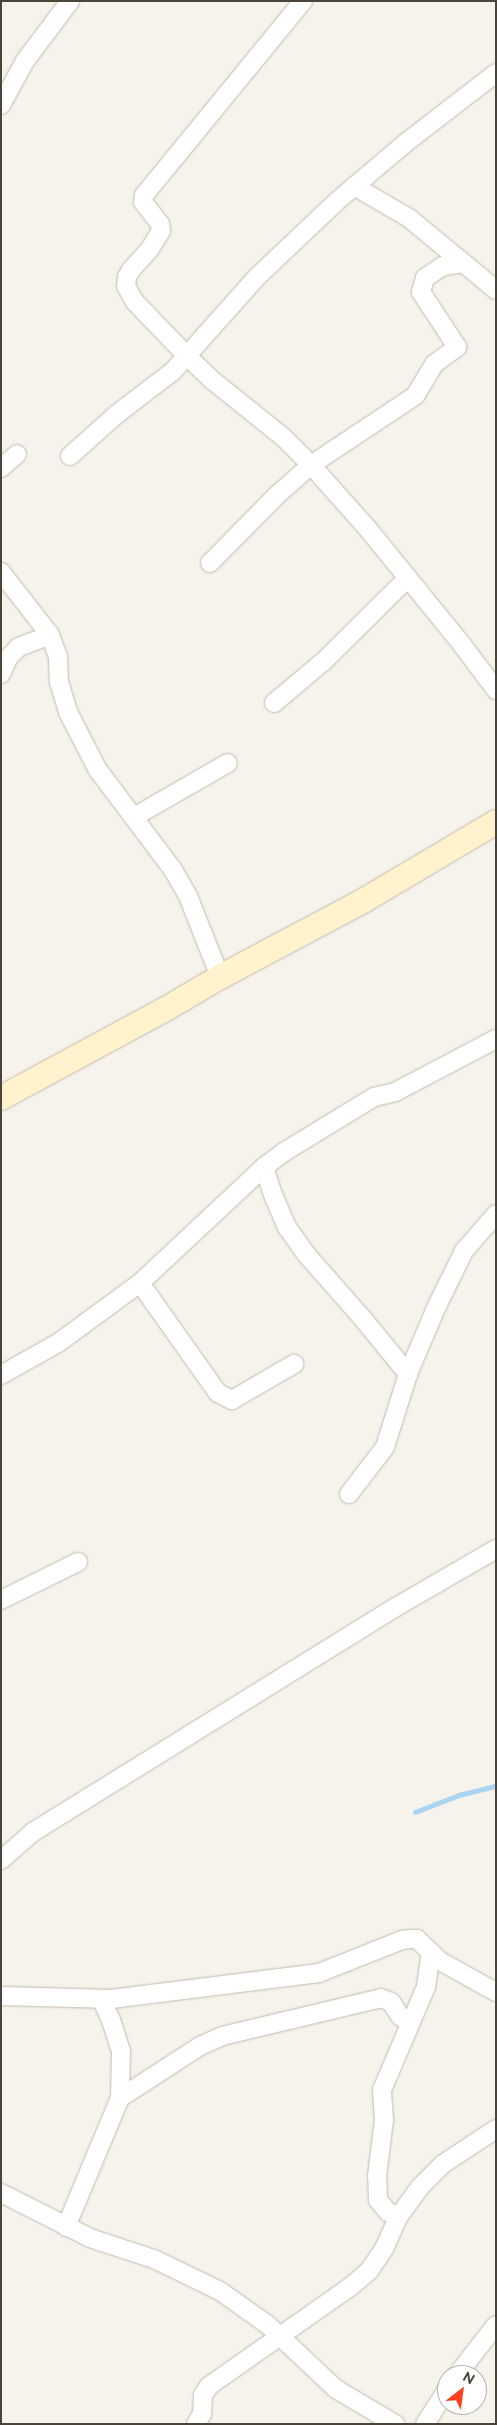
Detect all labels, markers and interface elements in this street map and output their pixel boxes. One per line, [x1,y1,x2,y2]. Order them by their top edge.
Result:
north arrow [437,2365,487,2415]
text: N [460,2368,478,2387]

